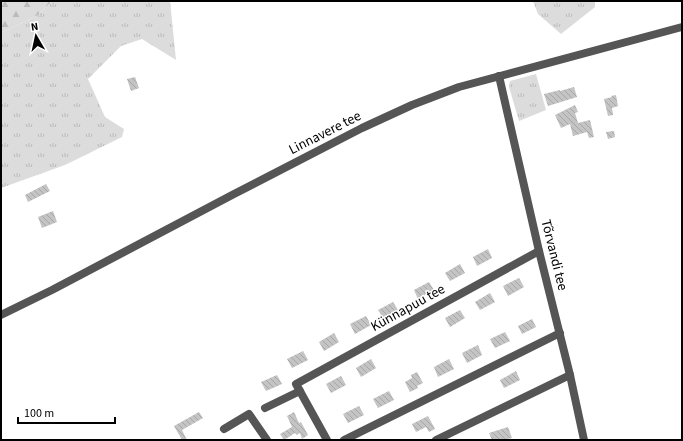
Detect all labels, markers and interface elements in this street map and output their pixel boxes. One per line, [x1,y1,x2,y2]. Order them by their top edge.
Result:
north arrow [16,16,56,56]
text: N [30,19,39,35]
street label: Linnavere tee [285,106,365,160]
street label: Tõrvandi tee [535,217,573,293]
street label: Künnapuu tee [367,279,449,337]
scale bar [18,399,115,425]
text: 100 m [24,405,54,422]

